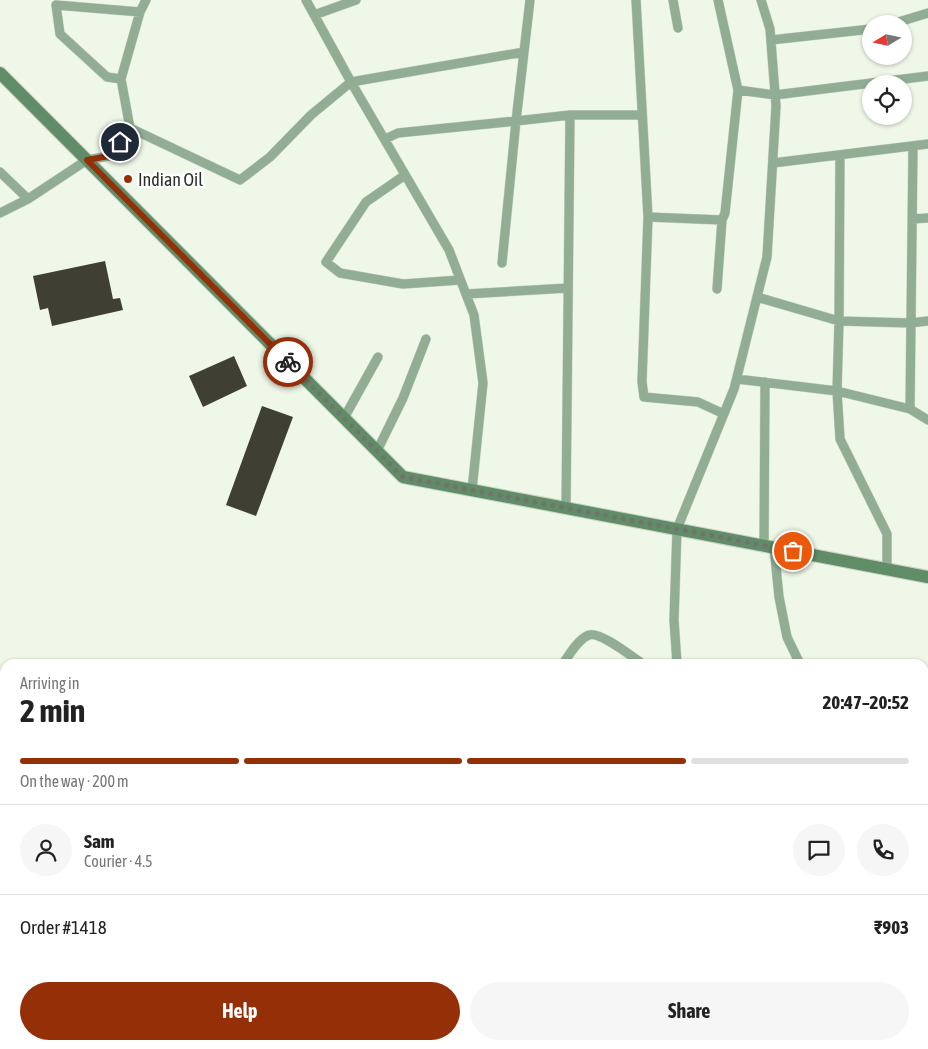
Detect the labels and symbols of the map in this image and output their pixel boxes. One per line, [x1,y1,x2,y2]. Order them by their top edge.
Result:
north arrow [862,15,912,65]
pin [99,121,141,163]
place label: Indian Oil [138,169,203,190]
marker: Indian Oil [122,173,134,185]
courier [263,337,313,387]
pin [772,530,814,572]

